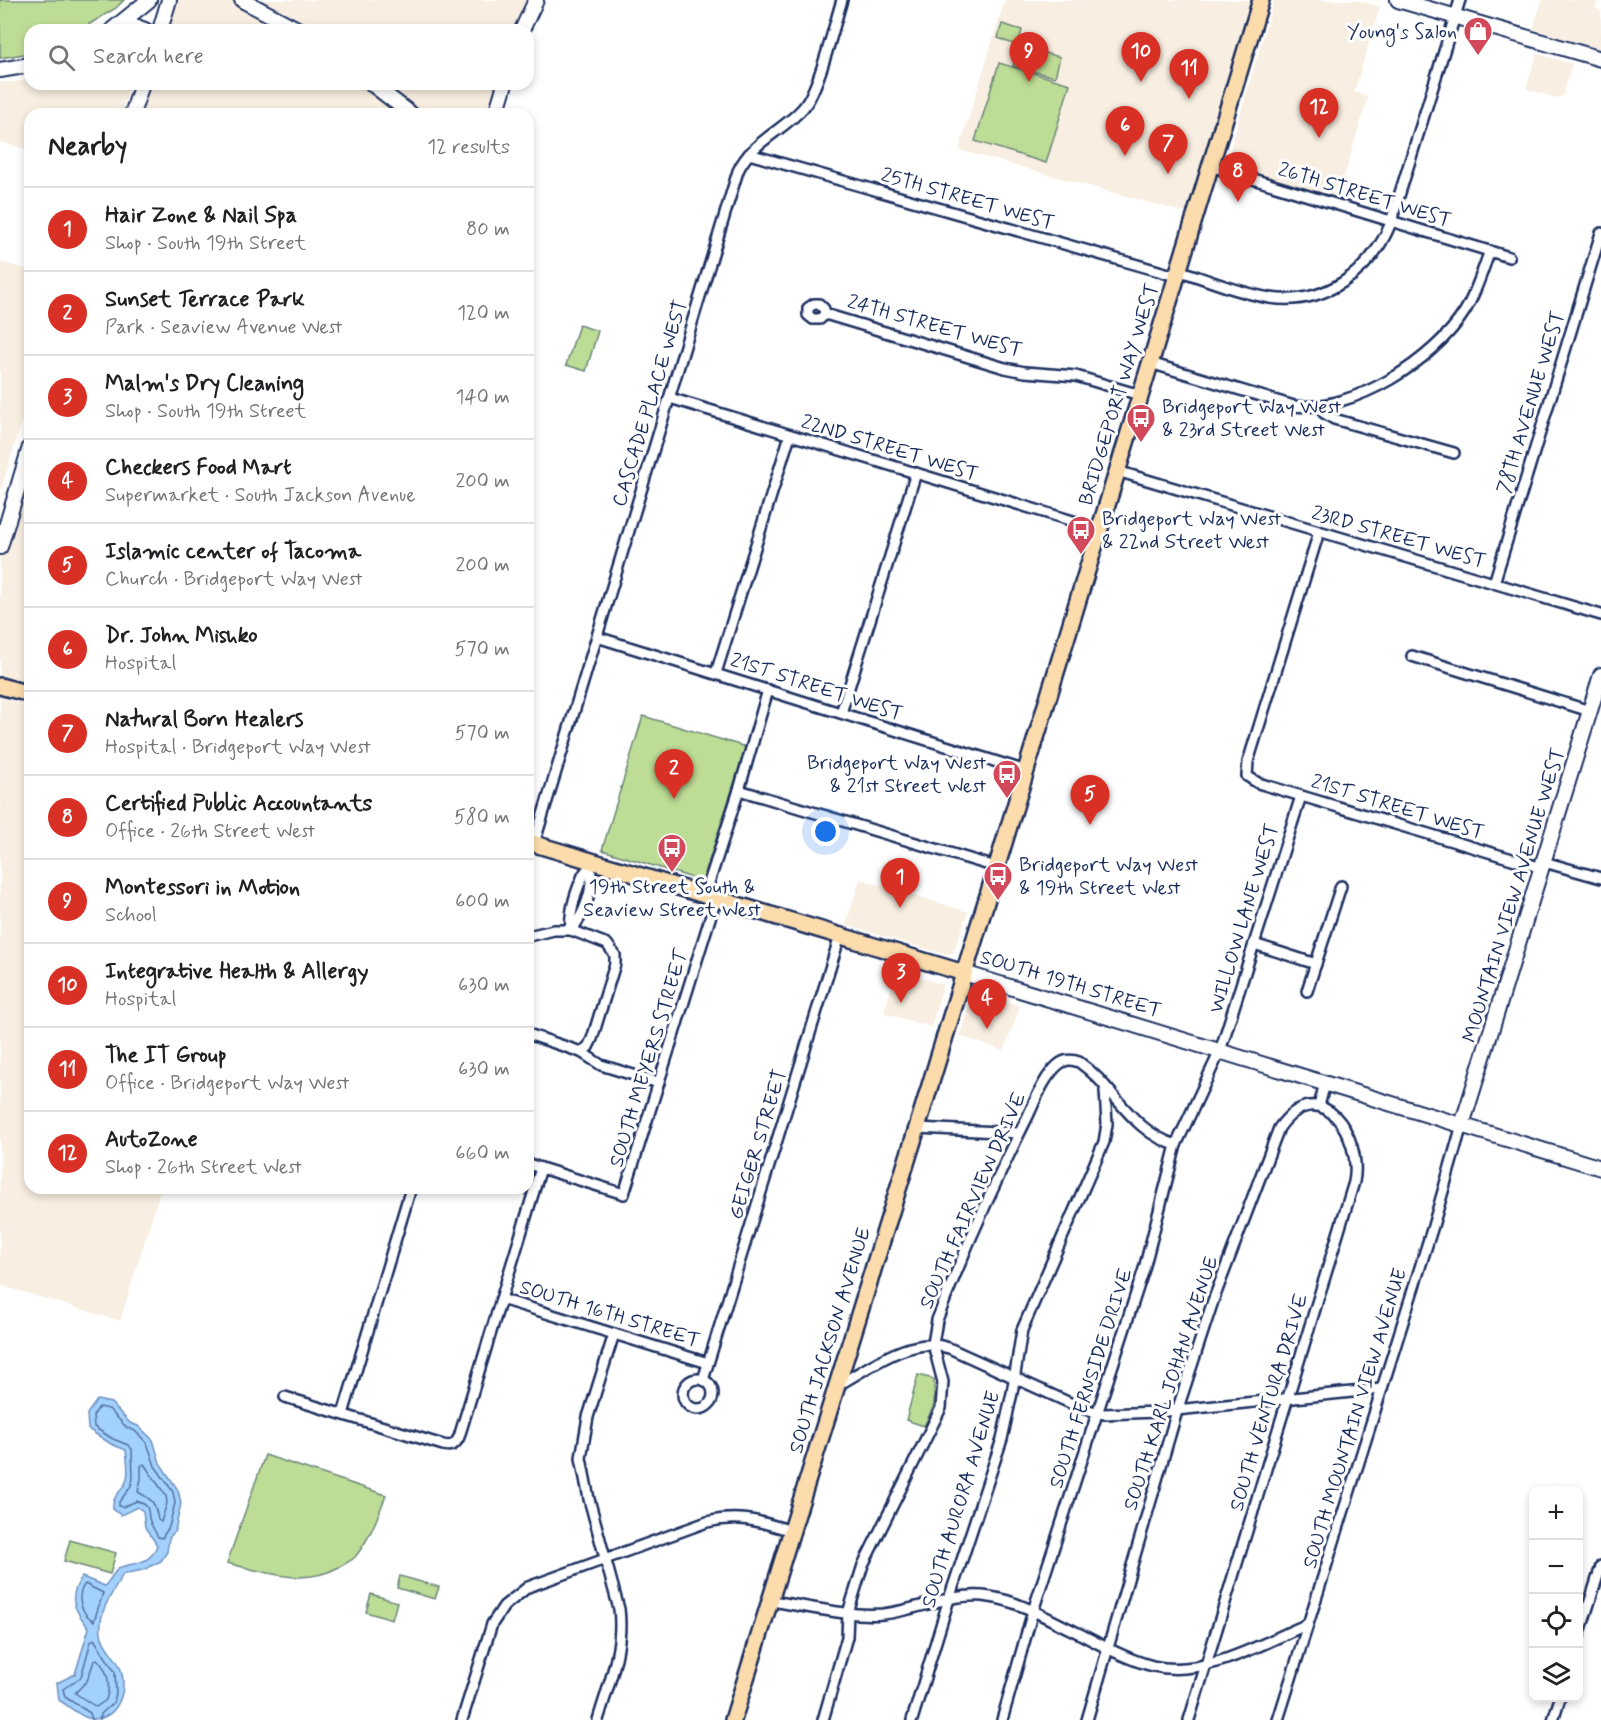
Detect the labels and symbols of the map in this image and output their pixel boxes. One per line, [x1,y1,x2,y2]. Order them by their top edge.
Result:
shop icon: Young's Salon [1462,15,1494,57]
place label: Young's Salon [1347,19,1457,47]
pin: 9 [1010,32,1048,82]
pin: 10 [1122,32,1160,82]
pin: 11 [1170,50,1208,99]
pin: 12 [1300,88,1338,138]
pin: 6 [1106,106,1144,156]
pin: 7 [1148,124,1188,174]
pin: 8 [1218,152,1258,202]
street label: 26TH STREET WEST [1275,156,1454,235]
street label: 25TH STREET WEST [878,162,1057,237]
street label: BRIDGEPORT WAY WEST [1073,280,1166,509]
street label: 24TH STREET WEST [844,289,1025,364]
street label: CASCADE PLACE WEST [606,297,695,510]
street label: 78TH AVENUE WEST [1491,308,1572,497]
place label: Bridgeport Way West & 23rd Street West [1162,394,1341,444]
bus stop icon: Bridgeport Way West & 23rd Street West [1125,402,1157,444]
street label: 22ND STREET WEST [798,409,981,488]
street label: 23RD STREET WEST [1308,500,1489,575]
place label: Bridgeport Way West & 22nd Street West [1102,506,1281,556]
bus stop icon: Bridgeport Way West & 22nd Street West [1065,514,1097,556]
street label: 21ST STREET WEST [727,647,906,728]
street label: MOUNTAIN VIEW AVENUE WEST [1457,745,1572,1046]
pin: 2 [654,750,694,799]
place label: Bridgeport Way West & 21st Street West [807,750,986,800]
bus stop icon: Bridgeport Way West & 21st Street West [991,758,1023,800]
street label: 21ST STREET WEST [1308,768,1487,847]
pin: 5 [1070,776,1110,825]
your location [811,817,840,846]
street label: WILLOW LANE WEST [1203,820,1286,1016]
bus stop icon: 19th Street South & Seaview Street West [656,832,688,874]
place label: Bridgeport Way West & 19th Street West [1019,852,1198,902]
pin: 1 [880,858,920,908]
bus stop icon: Bridgeport Way West & 19th Street West [982,860,1014,902]
place label: 19th Street South & Seaview Street West [583,874,761,924]
street label: SOUTH 19TH STREET [977,944,1164,1025]
street label: SOUTH MEYERS STREET [603,945,696,1171]
pin: 3 [882,954,920,1003]
pin: 4 [968,980,1006,1029]
street label: GEIGER STREET [723,1066,794,1223]
street label: SOUTH FAIRVIEW DRIVE [913,1088,1033,1313]
street label: SOUTH JACKSON AVENUE [783,1224,878,1457]
street label: SOUTH KARL JOHAN AVENUE [1118,1253,1225,1514]
street label: SOUTH FERNSIDE DRIVE [1043,1265,1140,1492]
street label: SOUTH MOUNTAIN VIEW AVENUE [1297,1265,1414,1572]
street label: SOUTH 16TH STREET [516,1274,703,1355]
street label: SOUTH VENTURA DRIVE [1223,1290,1315,1514]
street label: SOUTH AURORA AVENUE [916,1388,1007,1611]

